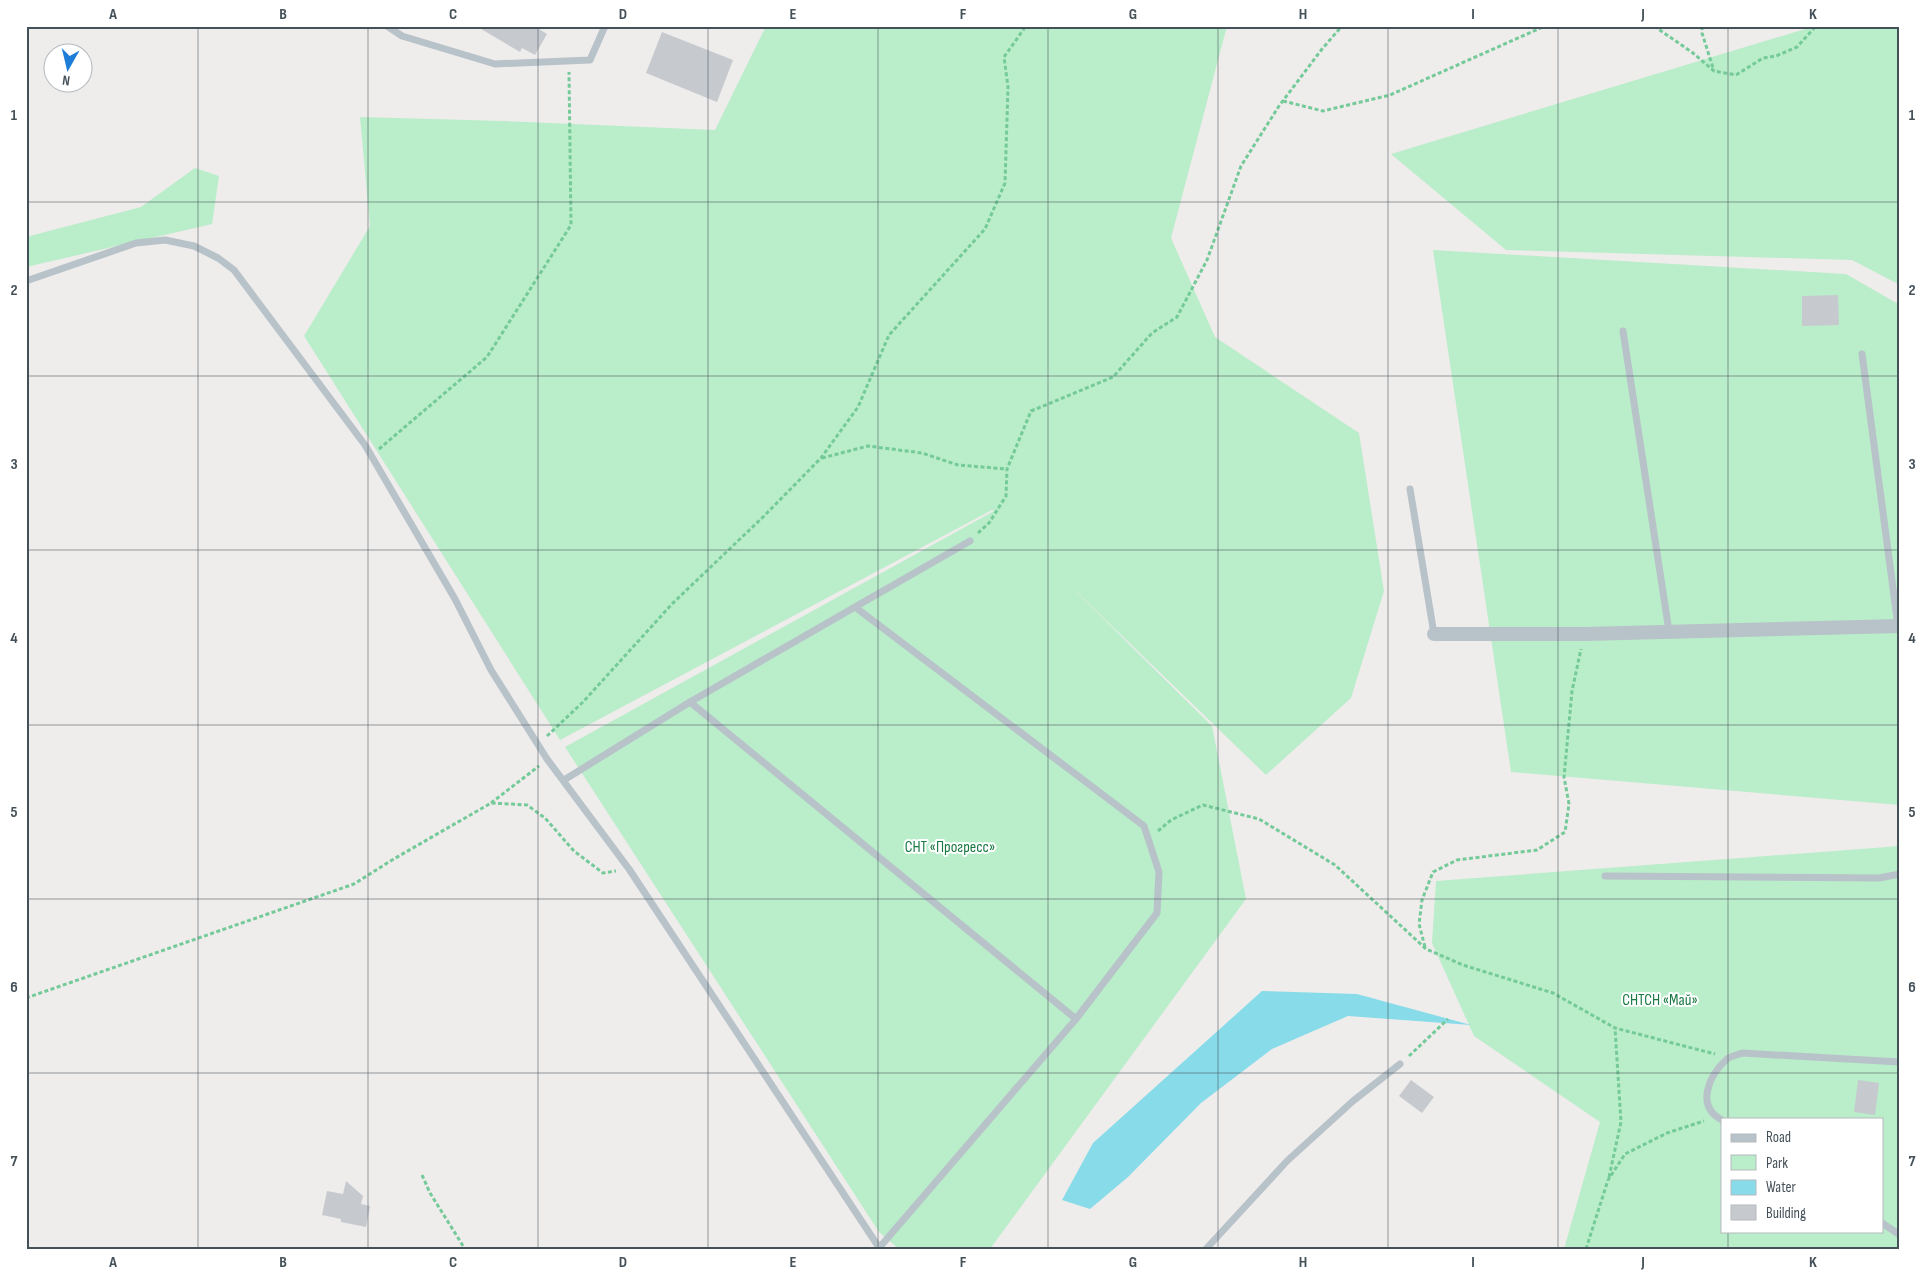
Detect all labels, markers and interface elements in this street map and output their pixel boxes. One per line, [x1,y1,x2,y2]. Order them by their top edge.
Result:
text: A [108,5,117,24]
text: B [279,5,287,24]
text: C [449,5,457,24]
text: D [619,5,627,24]
text: E [790,5,797,24]
text: F [960,5,967,24]
text: G [1129,5,1137,24]
text: H [1299,5,1307,24]
text: I [1471,5,1475,24]
text: J [1640,5,1645,24]
text: K [1809,5,1817,24]
north arrow [42,42,92,92]
text: N [61,71,71,89]
text: 1 [11,106,18,125]
text: 1 [1909,106,1916,125]
text: 2 [10,281,18,300]
text: 2 [1908,281,1916,300]
text: 3 [10,455,18,474]
text: 3 [1908,455,1916,474]
text: 4 [10,629,18,648]
text: 4 [1908,629,1916,648]
text: 5 [10,803,18,822]
text: 5 [1908,803,1916,822]
park label: СНТ «Прогресс» [905,838,995,857]
text: 6 [10,978,18,997]
text: 6 [1908,978,1916,997]
park label: СНТСН «Май» [1622,991,1698,1010]
legend [1721,1118,1884,1232]
text: Road [1766,1128,1791,1147]
text: 7 [11,1152,18,1171]
text: 7 [1909,1152,1916,1171]
text: Park [1766,1154,1788,1173]
text: Water [1766,1178,1797,1197]
text: Building [1766,1204,1806,1223]
text: A [108,1253,117,1272]
text: B [279,1253,287,1272]
text: C [449,1253,457,1272]
text: D [619,1253,627,1272]
text: E [790,1253,797,1272]
text: F [960,1253,967,1272]
text: G [1129,1253,1137,1272]
text: H [1299,1253,1307,1272]
text: I [1471,1253,1475,1272]
text: J [1640,1253,1645,1272]
text: K [1809,1253,1817,1272]

